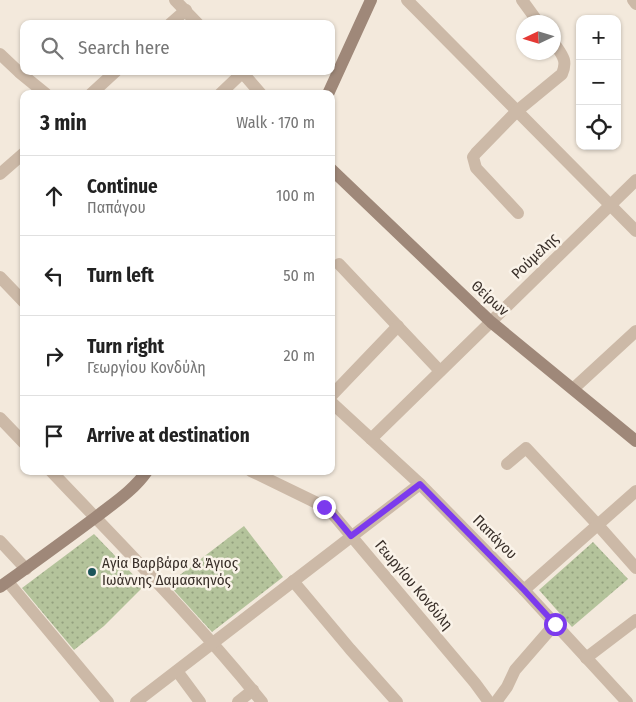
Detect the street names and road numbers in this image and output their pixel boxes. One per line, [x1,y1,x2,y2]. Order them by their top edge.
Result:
street label: Ρούμελης [508,229,563,283]
street label: Θείρων [468,276,513,320]
street label: Παπάγου [469,511,521,563]
street label: Γεωργίου Κονδύλη [371,537,457,633]

